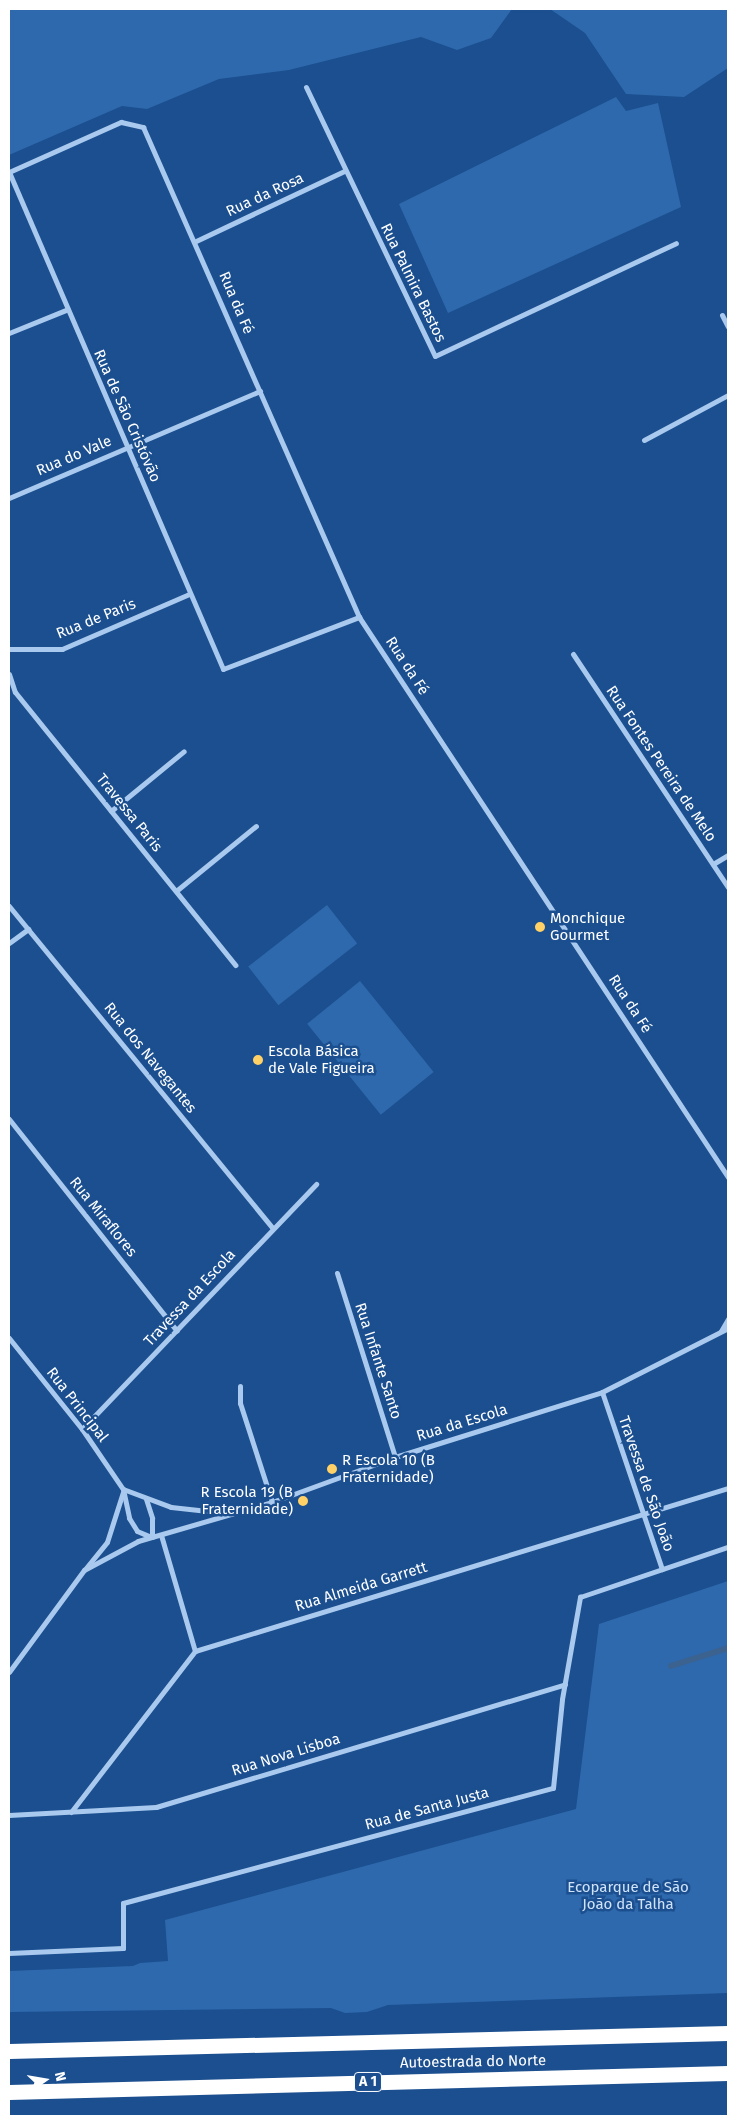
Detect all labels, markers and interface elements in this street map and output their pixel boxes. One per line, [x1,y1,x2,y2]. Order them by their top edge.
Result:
street label: Rua da Rosa [223,169,307,221]
street label: Rua Palmira Bastos [376,221,450,345]
street label: Rua da Fé [215,269,257,337]
street label: Rua de São Cristóvão [90,347,164,485]
street label: Rua do Vale [34,432,114,480]
street label: Rua de Paris [54,595,138,643]
street label: Rua da Fé [381,633,433,699]
street label: Rua Fontes Pereira de Melo [602,683,720,845]
street label: Travessa Paris [92,770,166,856]
place label: Monchique Gourmet [550,909,625,944]
marker: Monchique Gourmet [534,921,546,933]
street label: Rua da Fé [604,971,656,1037]
street label: Rua dos Navegantes [100,999,200,1117]
place label: Escola Básica de Vale Figueira [268,1042,375,1077]
marker: Escola Básica de Vale Figueira [252,1054,264,1066]
street label: Rua Miraflores [65,1174,141,1260]
street label: Travessa da Escola [140,1246,240,1350]
street label: Rua Infante Santo [351,1301,405,1421]
street label: Rua Principal [42,1364,112,1446]
street label: Rua da Escola [414,1401,510,1445]
street label: Travessa de São João [614,1414,678,1554]
place label: R Escola 10 (B Fraternidade) [342,1451,435,1486]
marker: R Escola 10 (B Fraternidade) [326,1463,338,1475]
place label: R Escola 19 (B Fraternidade) [201,1483,293,1518]
marker: R Escola 19 (B Fraternidade) [297,1495,309,1507]
street label: Rua Almeida Garrett [293,1558,429,1616]
street label: Rua Nova Lisboa [230,1730,342,1780]
street label: Rua de Santa Justa [363,1784,491,1834]
park label: Ecoparque de São João da Talha [567,1878,689,1913]
street label: Autoestrada do Norte [400,2052,546,2072]
north arrow [20,2055,70,2105]
text: N [51,2070,69,2083]
road number: A 1 [353,2070,383,2094]

